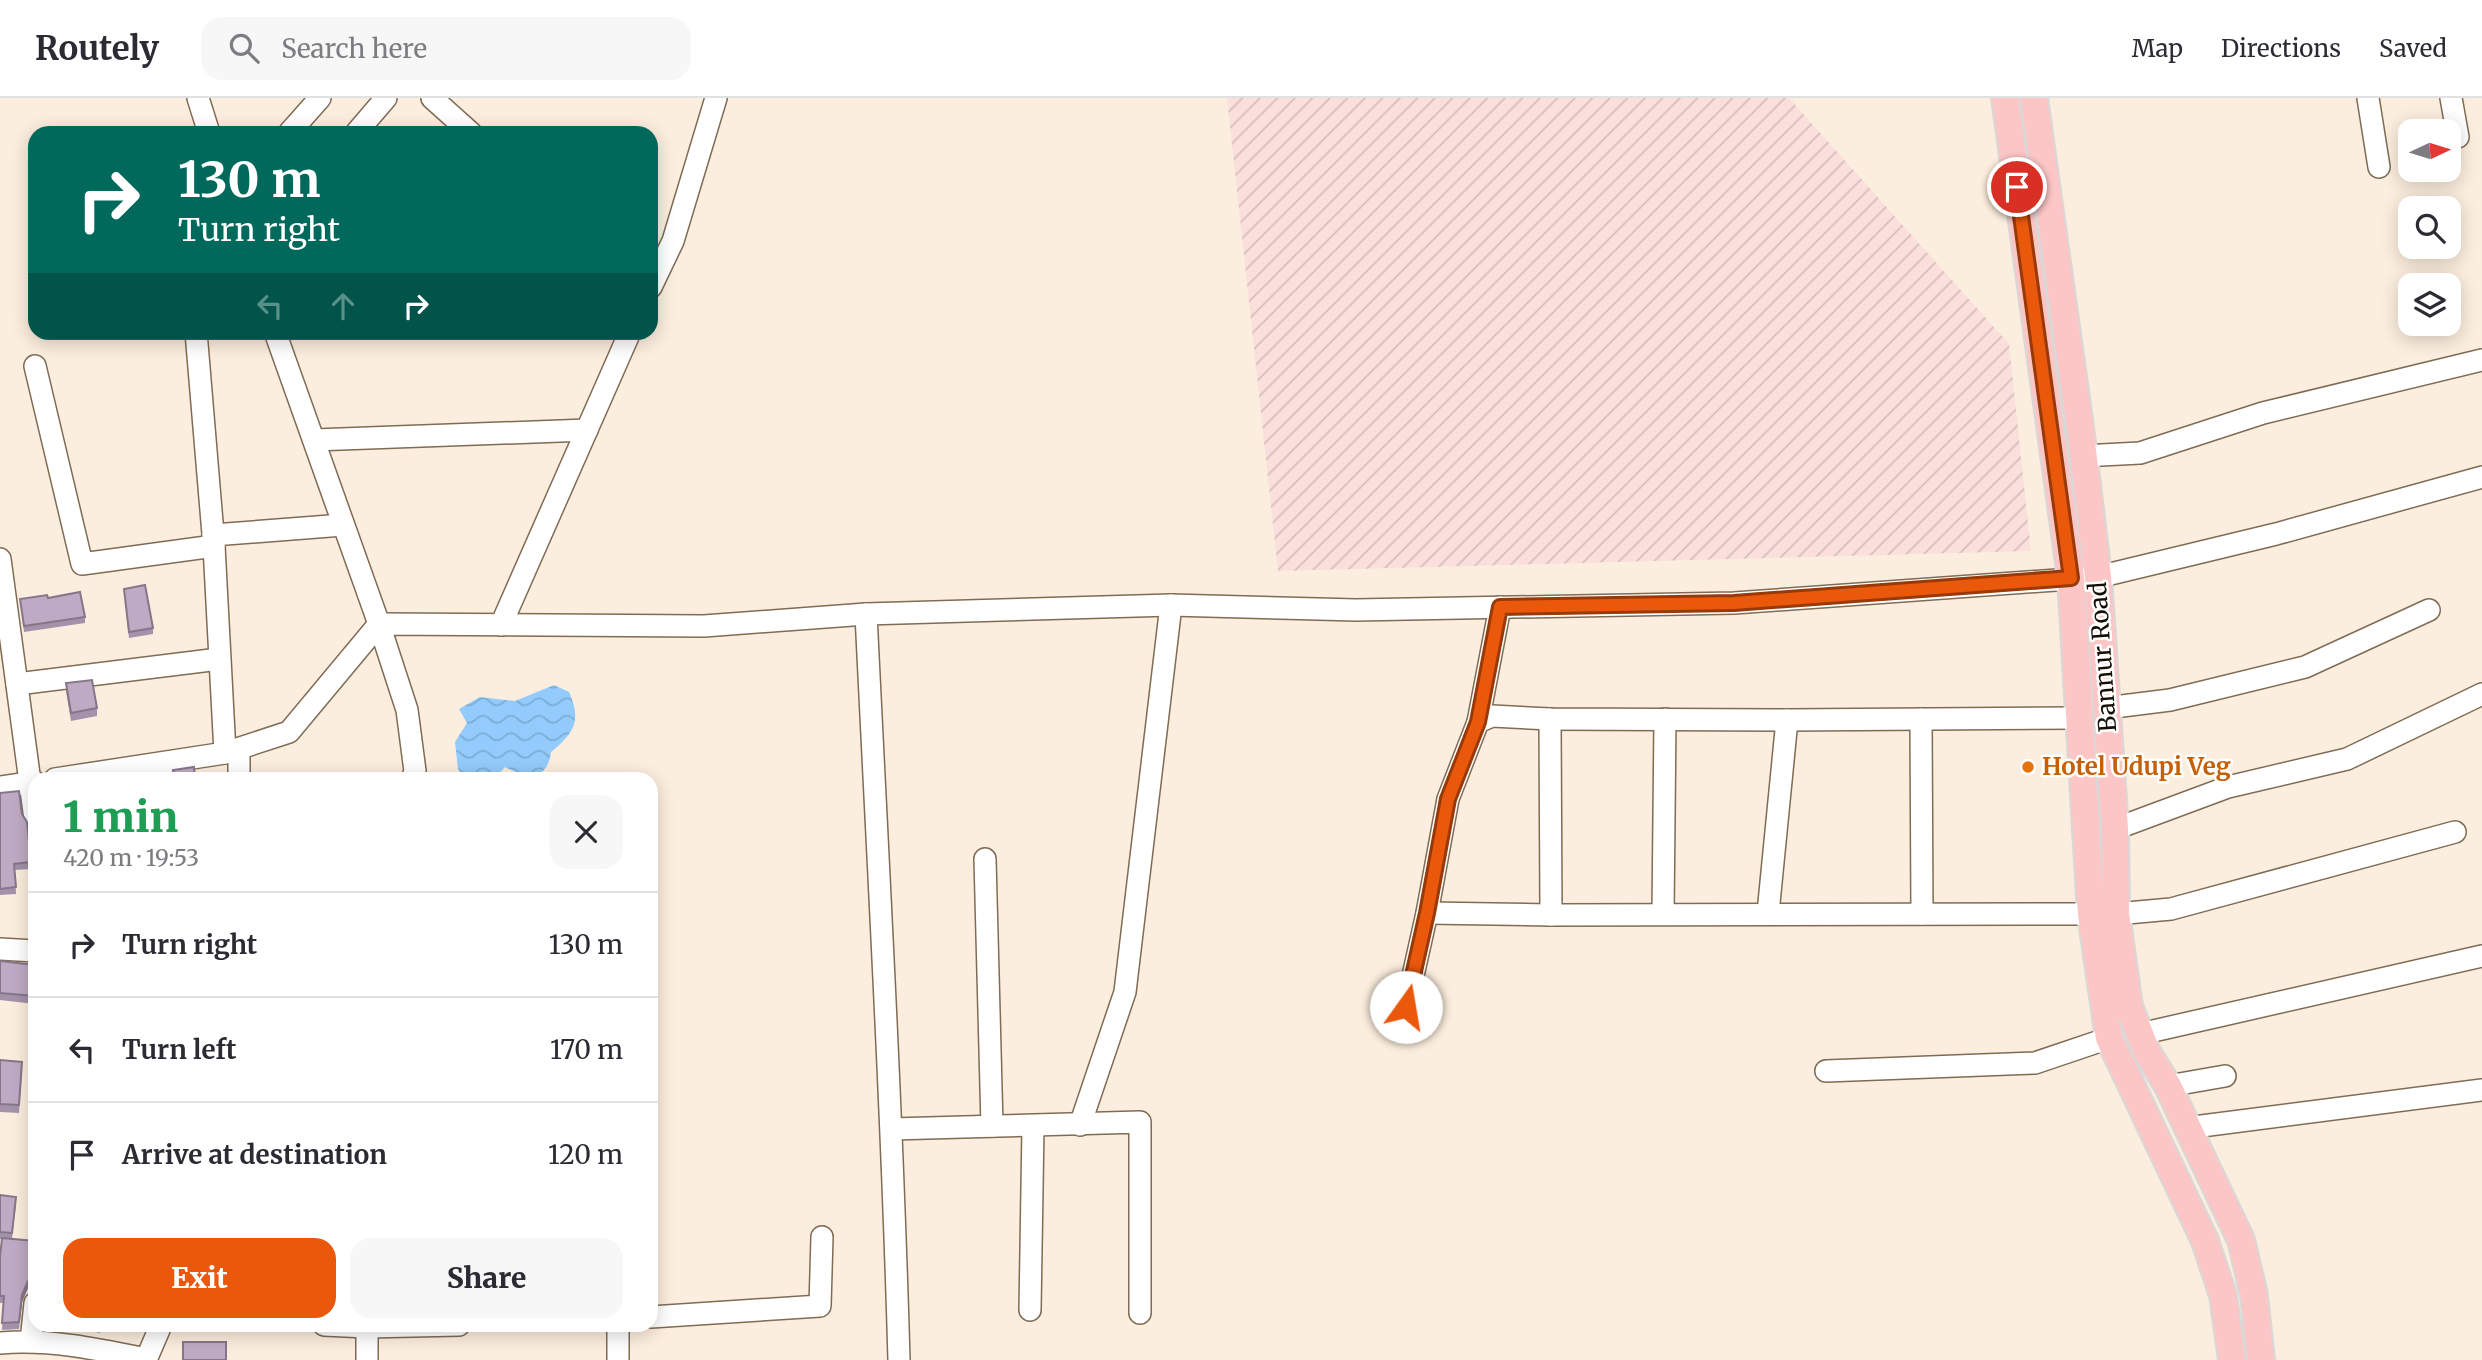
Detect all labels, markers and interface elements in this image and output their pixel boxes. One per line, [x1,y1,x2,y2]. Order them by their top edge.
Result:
search box [201,17,691,80]
text: Routely [35,28,159,69]
icon: search [225,29,263,67]
text: Search here [281,32,427,65]
text: Map [2132,33,2183,64]
text: Directions [2221,33,2341,64]
text: Saved [2379,33,2447,64]
north arrow [2398,119,2460,182]
map controls [2398,119,2461,336]
text: 130 m [178,149,321,210]
icon: right [63,154,154,245]
pin [1987,157,2047,217]
icon: arrive [1998,168,2036,206]
button: search [2398,196,2461,259]
text: Turn right [178,210,340,250]
button: layers [2398,273,2461,336]
icon: left [251,287,289,325]
icon: ahead [324,287,362,325]
icon: right [397,287,435,325]
street label: Bannur Road [2082,581,2123,733]
place label: Hotel Udupi Veg [2042,751,2231,782]
marker: Hotel Udupi Veg [2020,759,2036,775]
text: 1 min [63,791,178,843]
button: close [549,795,623,869]
text: 420 m · 19:53 [63,843,199,872]
icon: right [63,926,101,964]
text: Turn right [122,928,257,961]
text: 130 m [549,928,623,961]
position arrow [1369,970,1443,1044]
icon: left [63,1031,101,1069]
text: Turn left [122,1033,236,1066]
text: 170 m [550,1033,623,1066]
icon: arrive [63,1136,101,1174]
text: Arrive at destination [122,1138,387,1171]
text: 120 m [548,1138,623,1171]
button: Exit [63,1238,336,1318]
button: Share [350,1238,623,1318]

